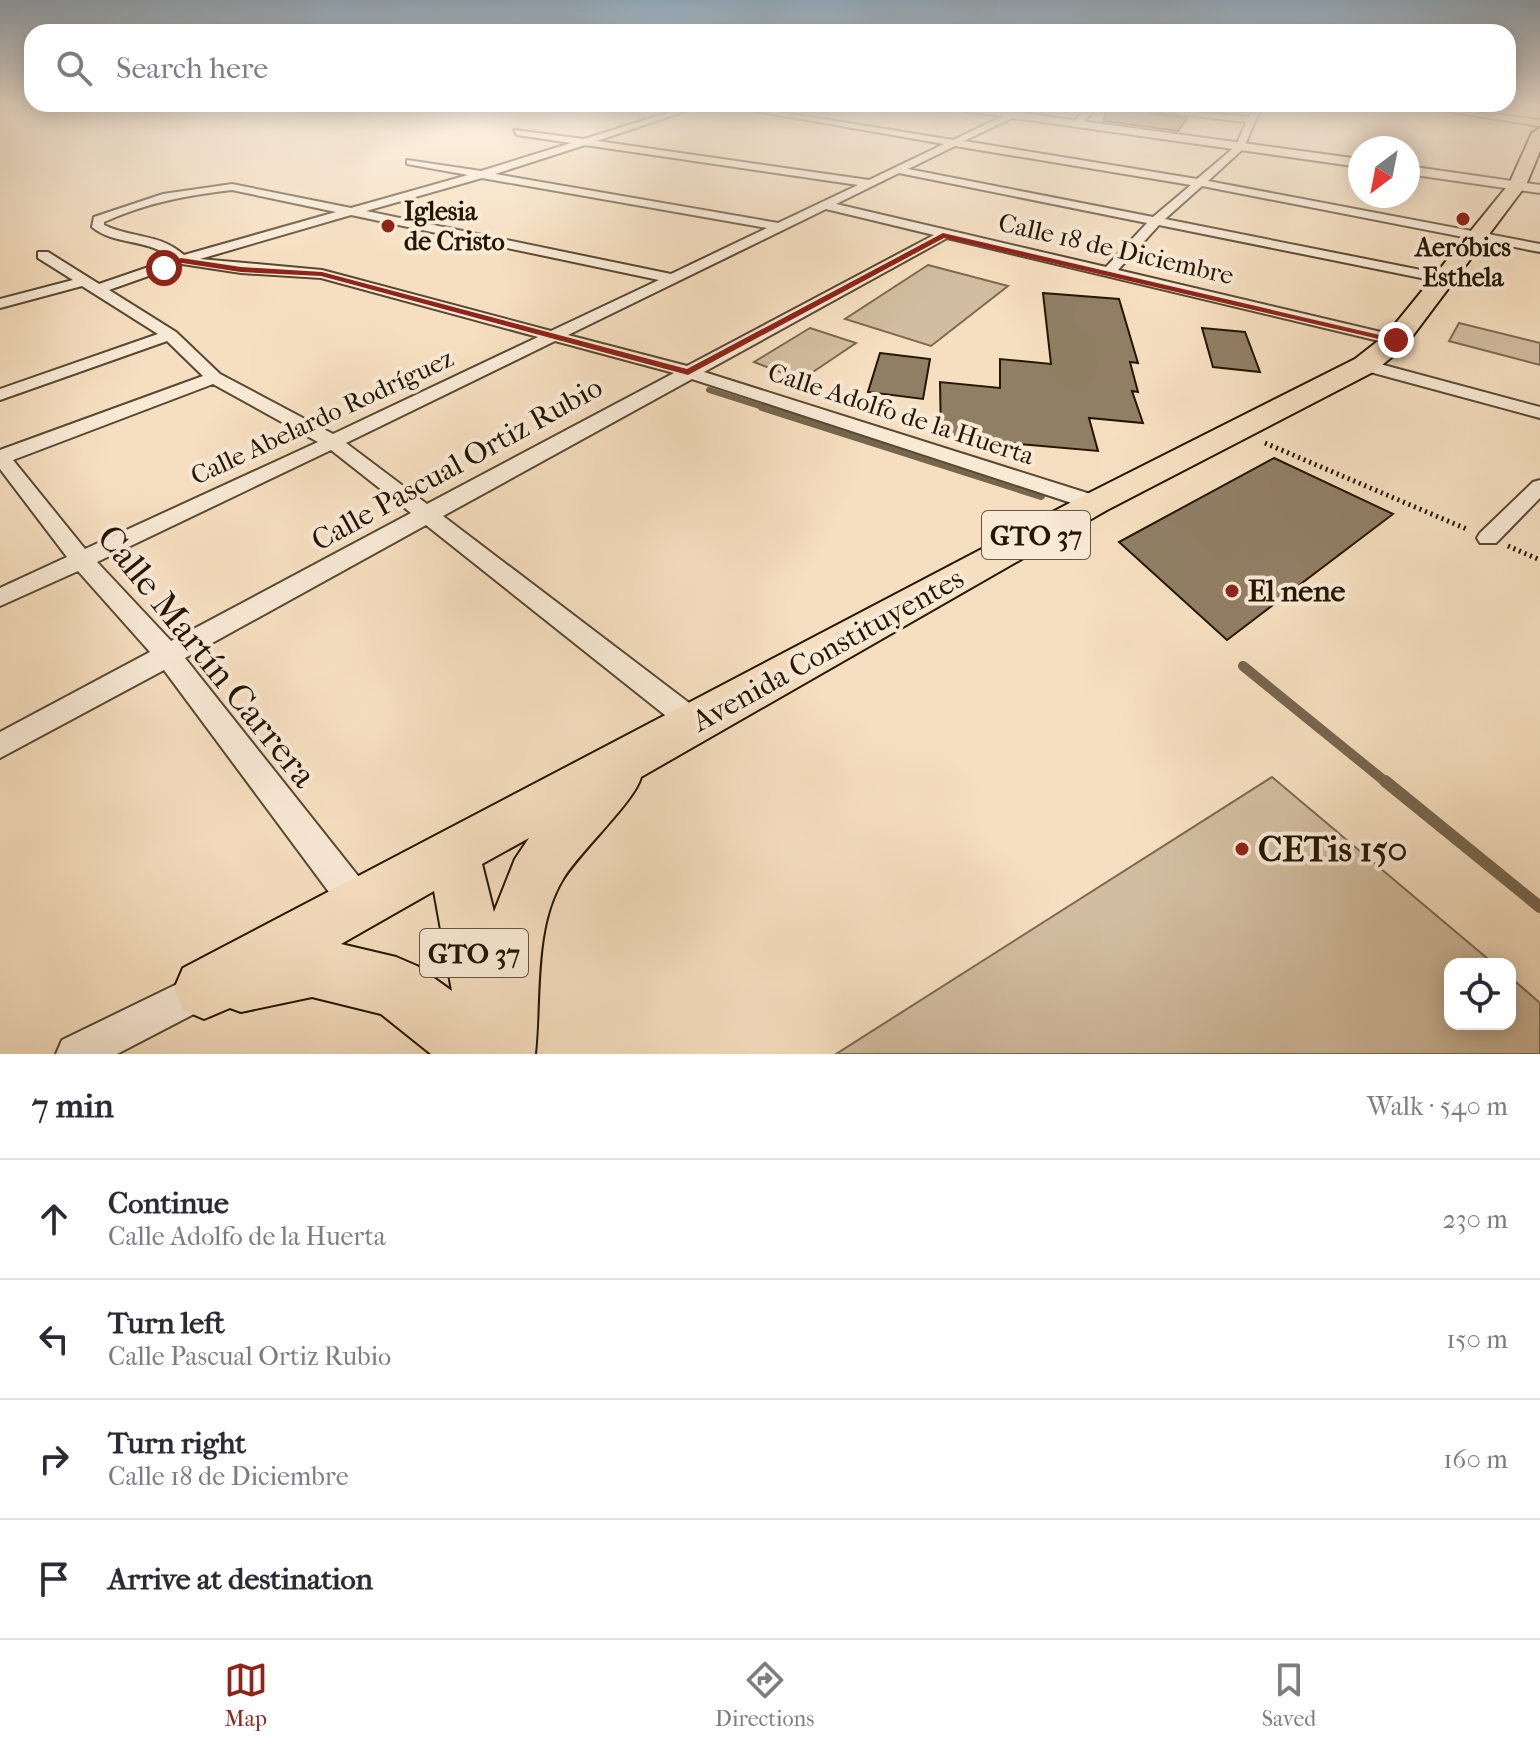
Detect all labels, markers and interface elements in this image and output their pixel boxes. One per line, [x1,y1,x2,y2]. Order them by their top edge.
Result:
search box [24,24,1516,112]
icon: search [52,46,96,90]
text: Search here [116,51,268,86]
north arrow [1348,136,1420,208]
place label: Iglesia de Cristo [404,196,505,257]
street label: Calle 18 de Diciembre [995,207,1237,291]
marker: Aeróbics Esthela [1454,210,1472,228]
marker: Iglesia de Cristo [379,217,397,235]
place label: Aeróbics Esthela [1413,232,1511,293]
route start [146,250,182,286]
route end [1378,322,1414,358]
street label: Calle Abelardo Rodríguez [186,343,458,491]
street label: Calle Adolfo de la Huerta [764,356,1039,472]
street label: Calle Pascual Ortiz Rubio [306,369,608,559]
road number: GTO 37 [982,511,1090,559]
street label: Calle Martín Carrera [89,517,326,796]
street label: Avenida Constituyentes [685,561,970,740]
place label: El nene [1248,574,1345,609]
marker: El nene [1223,582,1241,600]
place label: CETis 150 [1258,828,1407,870]
marker: CETis 150 [1233,840,1251,858]
road number: GTO 37 [420,929,528,977]
map controls [1444,958,1516,1030]
button: locate [1444,958,1516,1030]
text: 7 min [32,1086,114,1126]
text: Walk · 540 m [1367,1091,1508,1122]
text: Continue [108,1186,229,1221]
icon: ahead [32,1197,76,1241]
text: 230 m [1442,1204,1508,1235]
text: Calle Adolfo de la Huerta [108,1221,386,1252]
text: Turn left [108,1306,225,1341]
icon: left [32,1317,76,1361]
text: 150 m [1446,1324,1508,1355]
text: Calle Pascual Ortiz Rubio [108,1341,391,1372]
text: Turn right [108,1426,246,1461]
icon: right [32,1437,76,1481]
text: 160 m [1443,1444,1508,1475]
text: Calle 18 de Diciembre [108,1461,349,1492]
icon: arrive [32,1557,76,1601]
text: Arrive at destination [108,1562,373,1597]
tab: Map [224,1658,268,1732]
tab: Directions [715,1658,814,1732]
tab: Saved [1262,1658,1316,1732]

